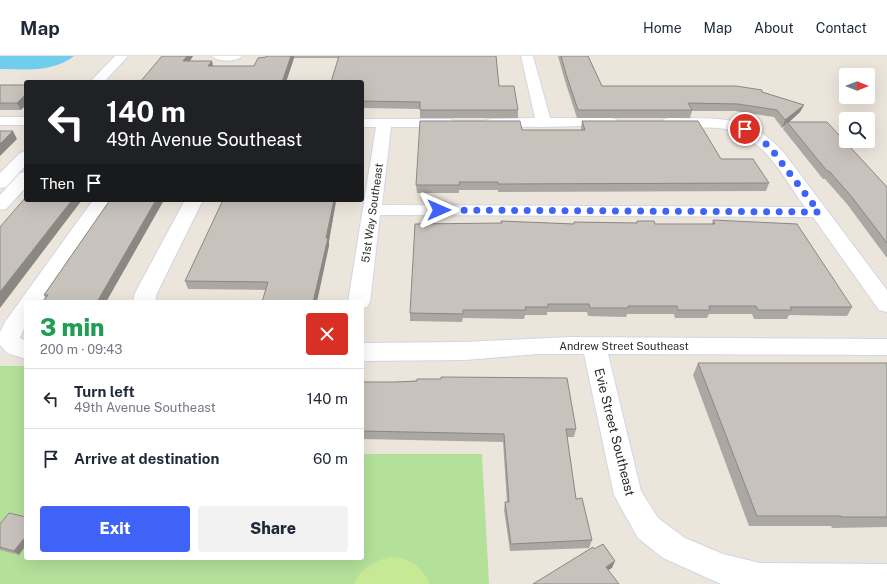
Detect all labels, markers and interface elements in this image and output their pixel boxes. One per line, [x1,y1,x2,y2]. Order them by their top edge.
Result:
text: Map [20,17,60,39]
text: Home [643,20,682,36]
text: Map [704,20,732,36]
text: About [754,20,794,36]
text: Contact [816,20,867,36]
north arrow [839,68,875,104]
map controls [839,68,875,148]
text: 140 m [106,95,186,128]
icon: left [40,96,92,148]
pin [728,112,762,146]
button: search [839,112,875,148]
icon: arrive [734,118,756,140]
text: 49th Avenue Southeast [106,129,302,150]
street label: 51st Way Southeast [359,162,385,264]
icon: arrive [83,172,105,194]
text: Then [40,175,75,192]
position arrow [418,189,460,231]
text: 3 min [40,313,104,341]
button: close [306,313,348,355]
street label: Andrew Street Southeast [559,340,689,352]
text: 200 m · 09:43 [40,342,122,357]
street label: Evie Street Southeast [591,367,638,498]
text: Turn left [74,383,135,400]
icon: left [40,388,62,410]
text: 140 m [307,390,348,407]
text: 49th Avenue Southeast [74,400,216,415]
icon: arrive [40,448,62,470]
text: Arrive at destination [74,450,219,467]
text: 60 m [313,450,348,467]
button: Exit [40,506,190,552]
button: Share [198,506,348,552]

